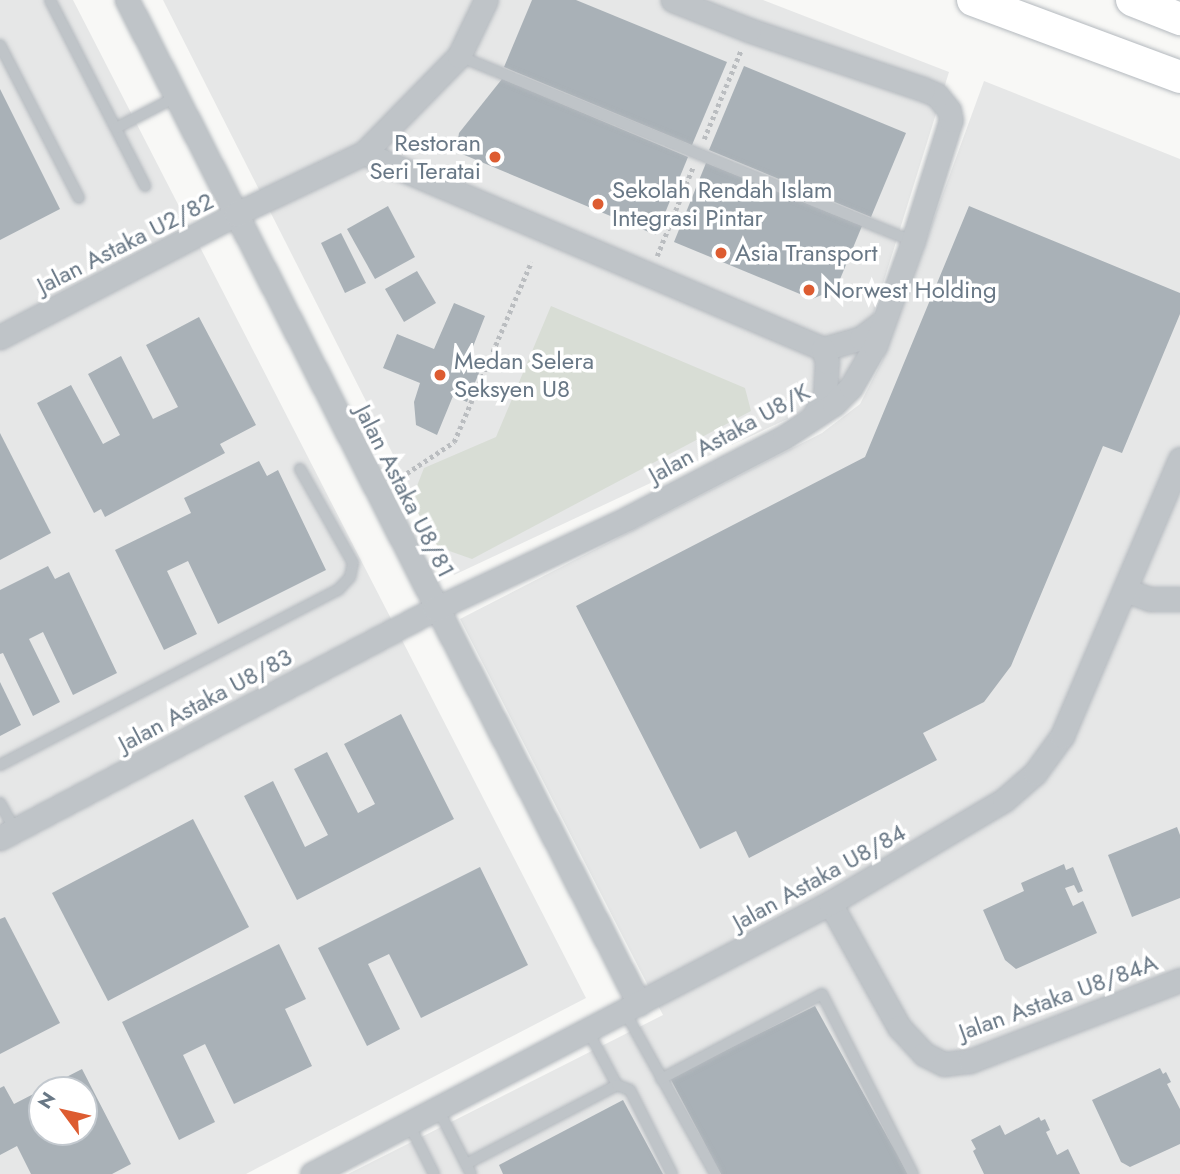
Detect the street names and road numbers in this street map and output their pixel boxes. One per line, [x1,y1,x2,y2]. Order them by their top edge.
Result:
street label: Jalan Astaka U2/82 [32,186,218,300]
street label: Jalan Astaka U8/K [643,377,815,489]
street label: Jalan Astaka U8/81 [349,400,461,582]
street label: Jalan Astaka U8/83 [113,642,297,758]
street label: Jalan Astaka U8/84 [727,817,911,937]
street label: Jalan Astaka U8/84A [955,948,1161,1046]

